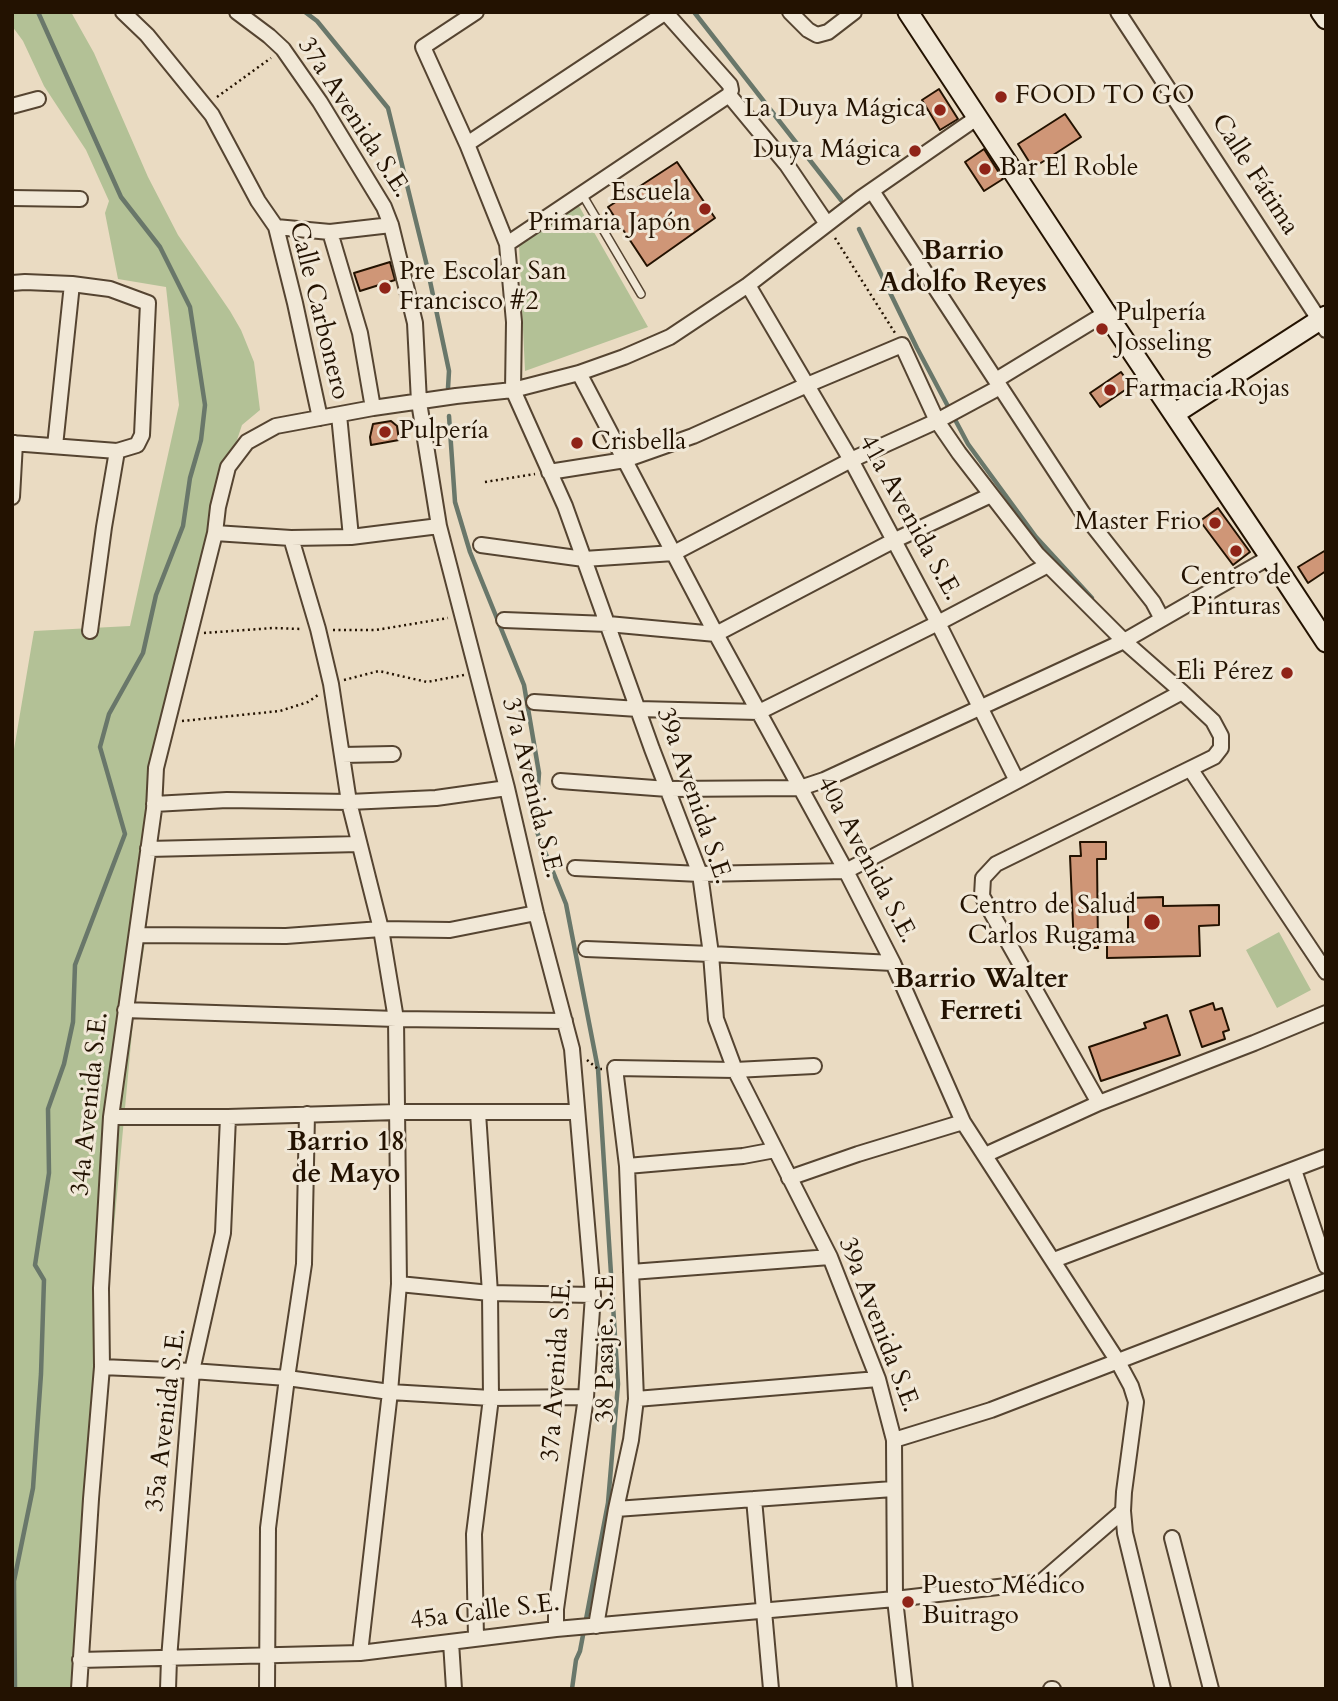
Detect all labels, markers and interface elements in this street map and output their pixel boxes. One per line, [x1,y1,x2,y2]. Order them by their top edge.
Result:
street label: 37a Avenida S.E. [290,32,416,204]
place label: FOOD TO GO [1015,81,1194,113]
marker: FOOD TO GO [993,89,1009,105]
place label: La Duya Mágica [744,94,926,126]
marker: La Duya Mágica [932,102,948,118]
street label: Calle Fátima [1203,109,1305,241]
place label: Duya Mágica [753,135,901,167]
marker: Duya Mágica [907,143,923,159]
place label: Bar El Roble [999,153,1138,185]
marker: Bar El Roble [977,161,993,177]
place label: Escuela Primaria Japón [528,178,691,240]
marker: Escuela Primaria Japón [697,201,713,217]
street label: Calle Carbonero [281,219,355,403]
district label: Barrio Adolfo Reyes [879,236,1047,302]
place label: Pre Escolar San Francisco #2 [399,257,567,318]
marker: Pre Escolar San Francisco #2 [377,280,393,296]
place label: Pulpería Josseling [1116,298,1211,360]
marker: Pulpería Josseling [1094,321,1110,337]
place label: Farmacia Rojas [1124,374,1289,406]
marker: Farmacia Rojas [1102,382,1118,398]
place label: Pulpería [399,416,489,448]
marker: Pulpería [377,424,393,440]
place label: Crisbella [591,427,687,459]
street label: 41a Avenida S.E. [851,430,967,606]
marker: Crisbella [569,435,585,451]
place label: Master Frio [1074,507,1201,539]
marker: Master Frio [1207,515,1223,531]
marker: Centro de Pinturas [1228,543,1244,559]
place label: Centro de Pinturas [1181,562,1291,624]
place label: Eli Pérez [1176,657,1273,689]
marker: Eli Pérez [1279,665,1295,681]
street label: 37a Avenida S.E. [494,695,568,881]
street label: 39a Avenida S.E. [648,704,738,888]
street label: 40a Avenida S.E. [809,771,923,949]
place label: Centro de Salud Carlos Rugama [959,891,1136,953]
marker: Centro de Salud Carlos Rugama [1142,912,1162,932]
district label: Barrio Walter Ferreti [894,964,1068,1030]
street label: 34a Avenida S.E. [66,1011,116,1197]
district label: Barrio 18 de Mayo [287,1127,405,1193]
street label: 39a Avenida S.E. [830,1233,926,1417]
street label: 38 Pasaje. S.E [591,1275,623,1423]
street label: 37a Avenida S.E. [536,1277,580,1463]
street label: 35a Avenida S.E. [140,1326,194,1514]
place label: Puesto Médico Buitrago [922,1571,1085,1632]
street label: 45a Calle S.E. [409,1588,561,1638]
marker: Puesto Médico Buitrago [900,1594,916,1610]

